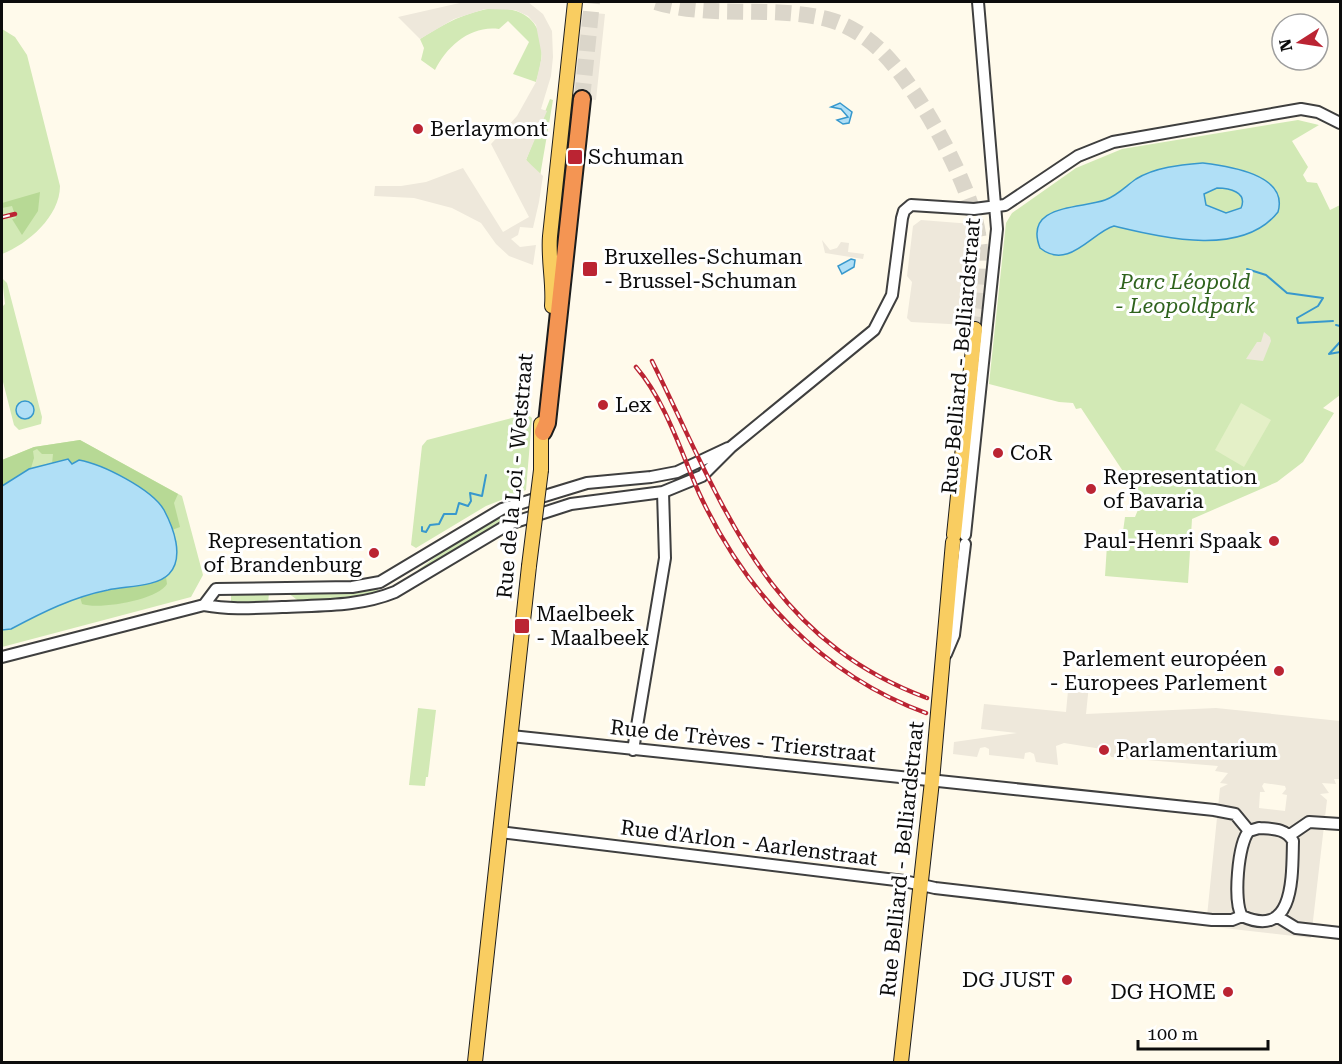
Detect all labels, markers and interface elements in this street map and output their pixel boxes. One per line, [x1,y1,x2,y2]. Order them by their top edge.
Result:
north arrow [1270,12,1330,72]
text: N [1275,37,1296,53]
place label: Berlaymont [430,117,548,141]
marker: Berlaymont [411,122,425,136]
place label: Schuman [588,145,684,169]
marker: Schuman [566,148,584,166]
street label: Rue Belliard - Belliardstraat [937,217,985,495]
place label: Bruxelles-Schuman - Brussel-Schuman [604,245,803,293]
marker: Bruxelles-Schuman - Brussel-Schuman [581,260,599,278]
park label: Parc Léopold - Leopoldpark [1115,270,1256,318]
street label: Rue de la Loi - Wetstraat [492,352,538,600]
place label: Lex [615,393,652,417]
marker: Lex [596,398,610,412]
place label: CoR [1010,441,1053,465]
marker: CoR [991,446,1005,460]
place label: Representation of Bavaria [1103,465,1258,513]
marker: Representation of Bavaria [1084,482,1098,496]
place label: Representation of Brandenburg [203,529,362,577]
place label: Paul-Henri Spaak [1083,529,1262,553]
marker: Paul-Henri Spaak [1267,534,1281,548]
marker: Representation of Brandenburg [367,546,381,560]
place label: Maelbeek - Maalbeek [536,602,649,650]
marker: Maelbeek - Maalbeek [513,617,531,635]
place label: Parlement européen - Europees Parlement [1049,647,1267,695]
marker: Parlement européen - Europees Parlement [1272,664,1286,678]
street label: Rue de Trèves - Trierstraat [609,715,877,767]
street label: Rue Belliard - Belliardstraat [876,720,928,998]
place label: Parlamentarium [1116,738,1278,762]
marker: Parlamentarium [1097,743,1111,757]
street label: Rue d'Arlon - Aarlenstraat [619,815,879,871]
place label: DG JUST [962,968,1055,992]
marker: DG JUST [1060,973,1074,987]
place label: DG HOME [1111,980,1216,1004]
marker: DG HOME [1221,985,1235,999]
scale bar [1138,1013,1268,1051]
text: 100 m [1147,1023,1198,1044]

